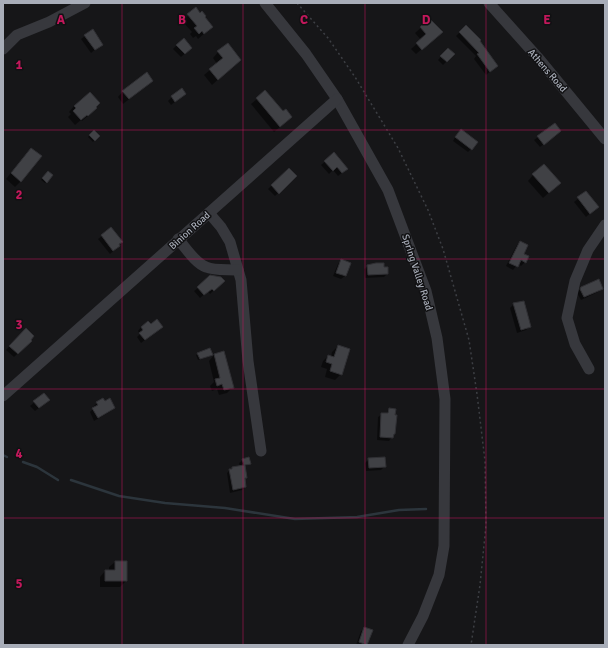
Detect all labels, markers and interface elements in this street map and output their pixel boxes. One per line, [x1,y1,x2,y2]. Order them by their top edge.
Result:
text: A [57,12,66,28]
text: B [178,12,186,28]
text: C [300,12,308,28]
text: D [422,12,431,28]
text: E [543,12,551,28]
street label: Athens Road [525,47,569,95]
text: 1 [15,57,23,73]
text: 2 [15,187,23,203]
street label: Binion Road [167,209,213,252]
street label: Spring Valley Road [399,233,435,312]
text: 3 [15,317,23,333]
text: 4 [15,446,23,462]
text: 5 [15,576,23,592]

